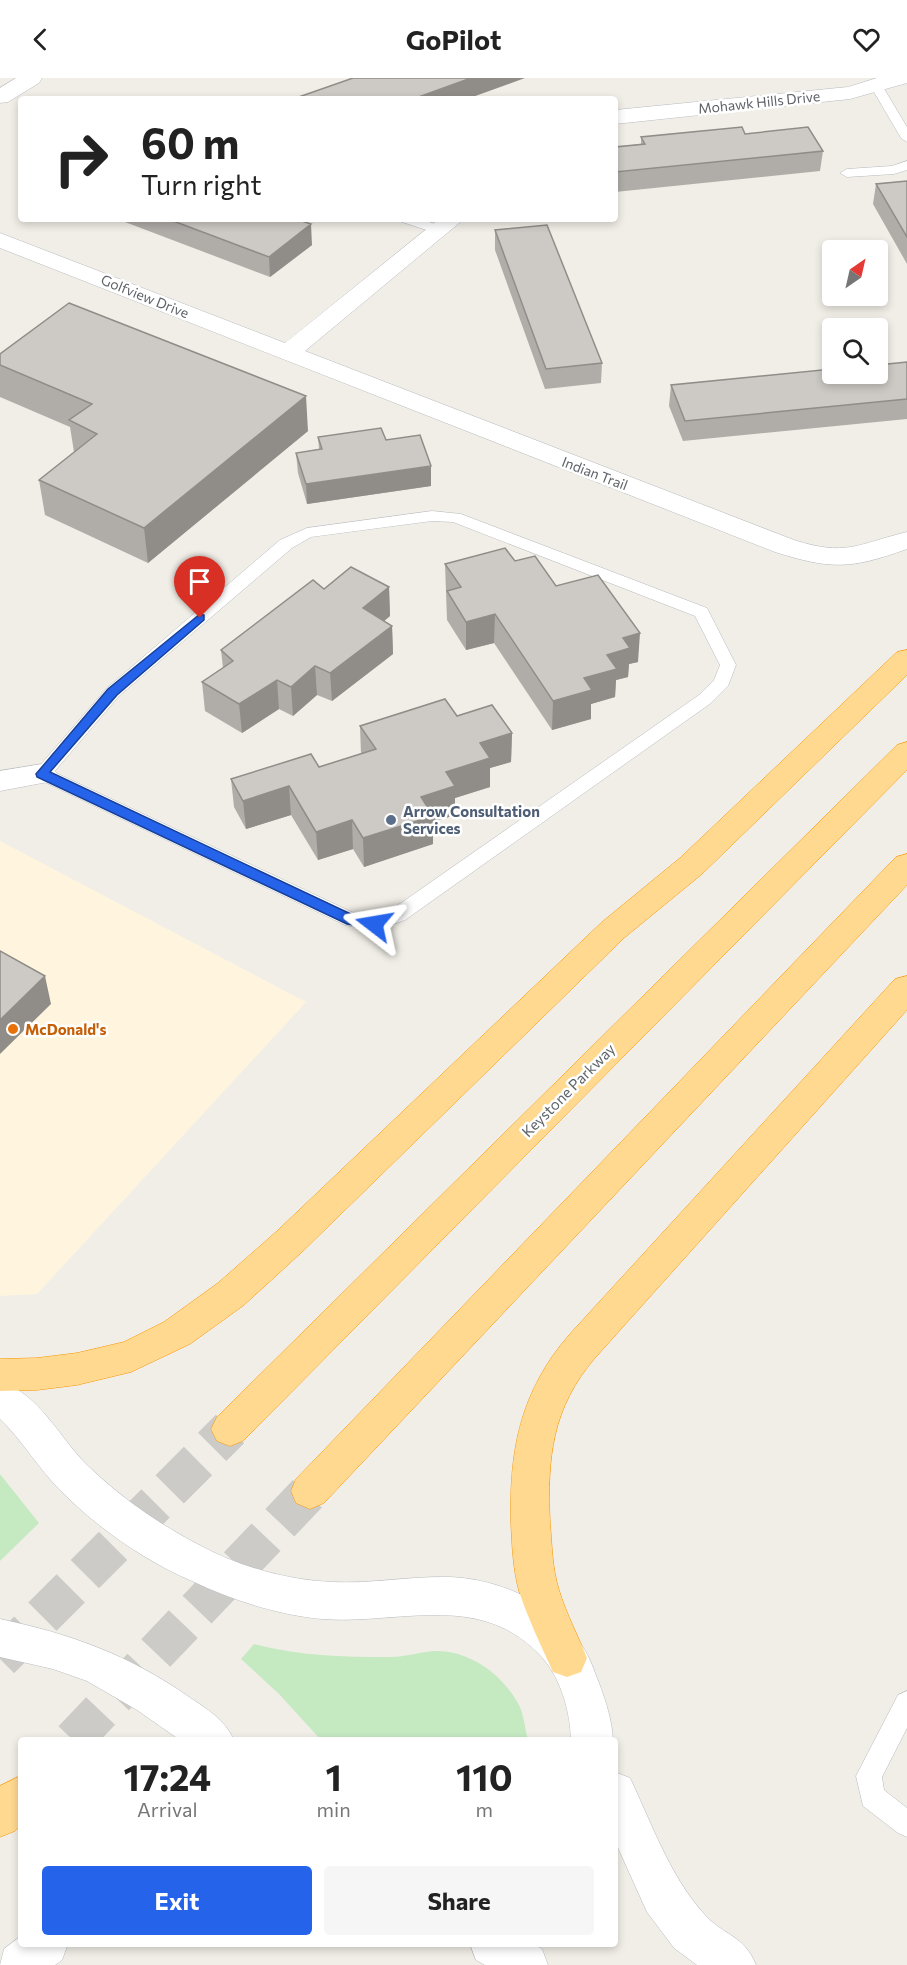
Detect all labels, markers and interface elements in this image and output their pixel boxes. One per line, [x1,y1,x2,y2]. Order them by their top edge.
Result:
icon: back [24,23,57,56]
text: GoPilot [406,23,501,56]
icon: heart [850,23,883,56]
street label: Mohawk Hills Drive [697,87,821,117]
text: 60 m [141,116,240,168]
icon: right [42,120,120,198]
text: Turn right [141,168,261,201]
north arrow [822,240,888,306]
map controls [822,240,888,384]
street label: Golfview Drive [99,271,191,321]
button: search [822,318,888,384]
street label: Indian Trail [560,453,630,493]
pin [174,556,225,618]
icon: arrive [183,565,216,598]
place label: Arrow Consultation Services [403,802,540,837]
marker: Arrow Consultation Services [384,813,398,827]
position arrow [342,892,406,956]
place label: McDonald's [25,1020,106,1038]
marker: McDonald's [6,1022,20,1036]
street label: Keystone Parkway [518,1039,619,1140]
text: 17:24 [123,1754,211,1798]
text: 1 [325,1754,342,1798]
text: 110 [456,1754,513,1798]
text: Arrival [137,1797,198,1821]
text: min [317,1797,351,1821]
text: m [476,1797,493,1821]
button: Exit [42,1866,312,1935]
button: Share [324,1866,594,1935]

